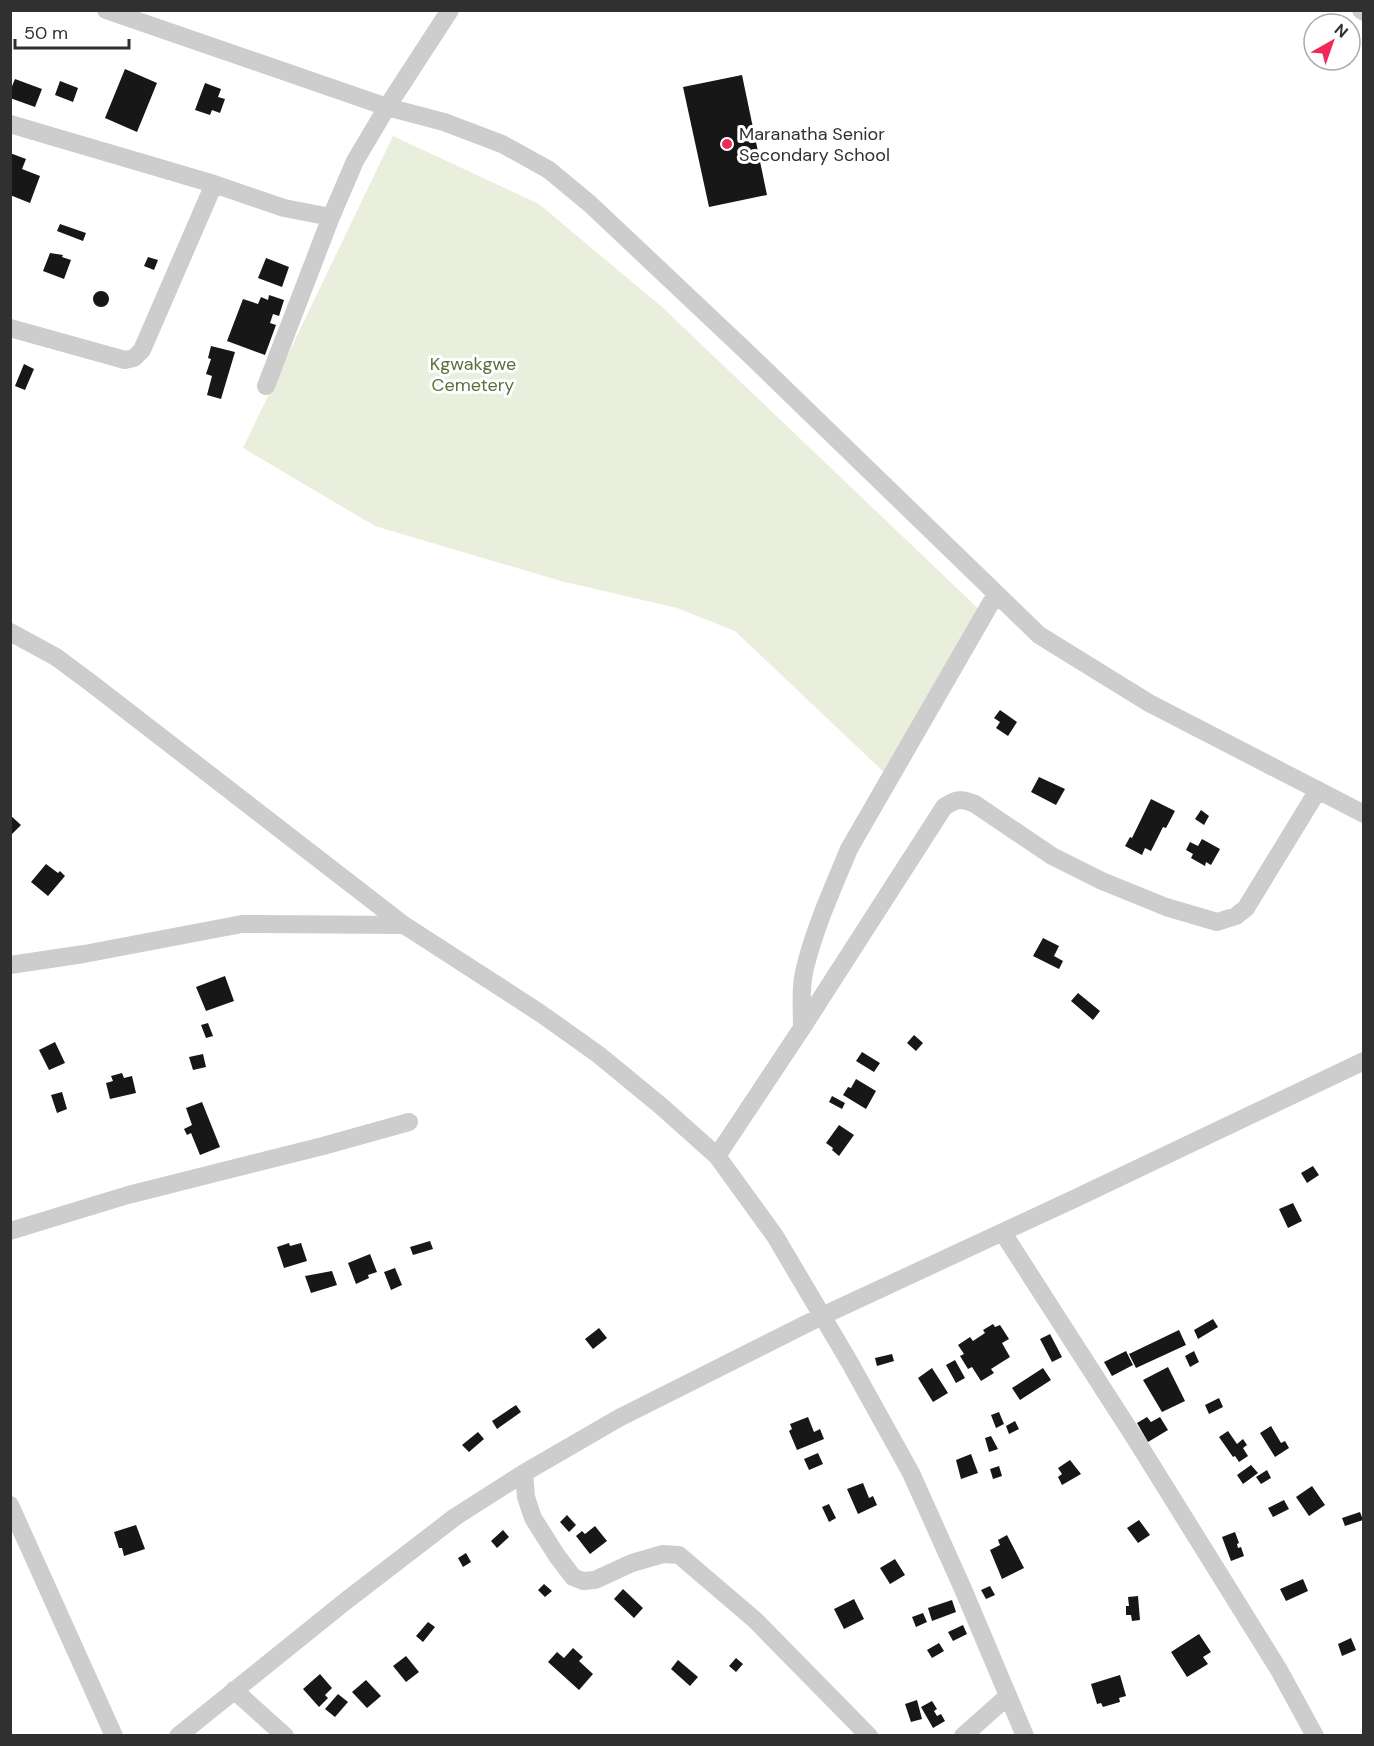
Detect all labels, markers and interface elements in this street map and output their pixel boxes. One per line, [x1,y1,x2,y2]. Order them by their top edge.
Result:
scale bar [15,12,129,50]
north arrow [1302,12,1362,72]
text: N [1330,19,1353,43]
text: 50 m [24,21,68,45]
place label: Maranatha Senior Secondary School [739,122,890,167]
marker: Maranatha Senior Secondary School [720,137,734,151]
park label: Kgwakgwe Cemetery [430,352,516,397]

